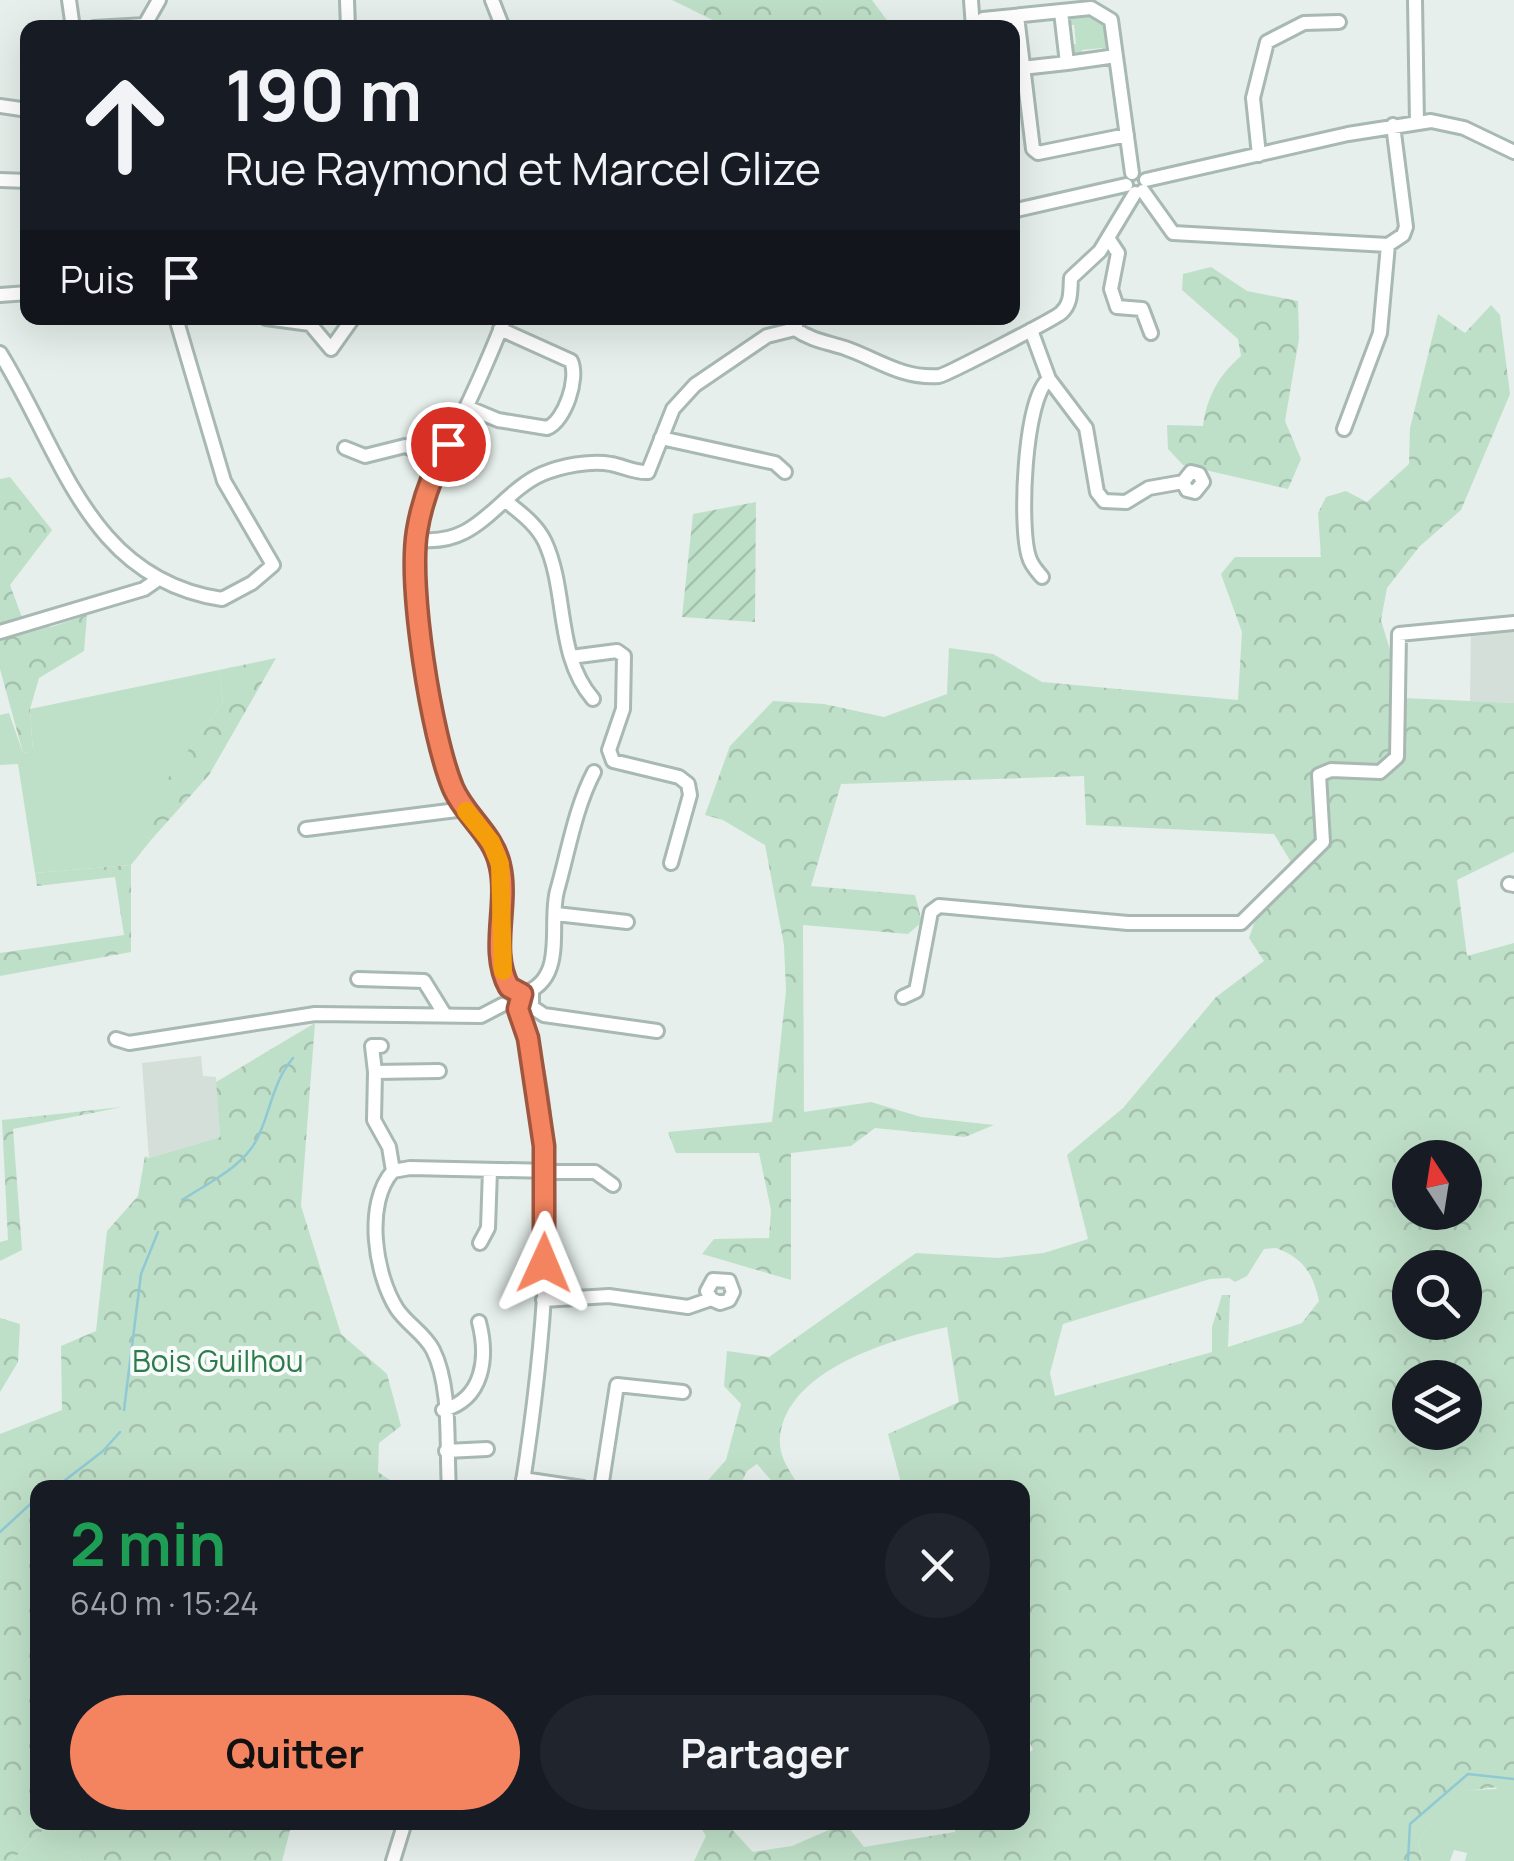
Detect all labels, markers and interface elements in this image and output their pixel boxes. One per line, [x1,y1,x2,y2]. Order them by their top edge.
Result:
text: 190 m [225,46,422,142]
icon: ahead [60,60,190,190]
text: Rue Raymond et Marcel Glize [225,137,821,199]
icon: arrive [154,250,209,305]
text: Puis [60,252,134,304]
pin [406,402,491,487]
icon: arrive [421,417,476,472]
north arrow [1392,1140,1482,1230]
map controls [1392,1140,1482,1450]
position arrow [492,1211,596,1315]
button: search [1392,1250,1482,1340]
park label: Bois Guilhou [132,1340,304,1381]
button: layers [1392,1360,1482,1450]
text: 2 min [70,1502,226,1584]
button: close [885,1513,990,1618]
text: 640 m · 15:24 [70,1581,259,1625]
button: Quitter [70,1695,520,1810]
button: Partager [540,1695,990,1810]

